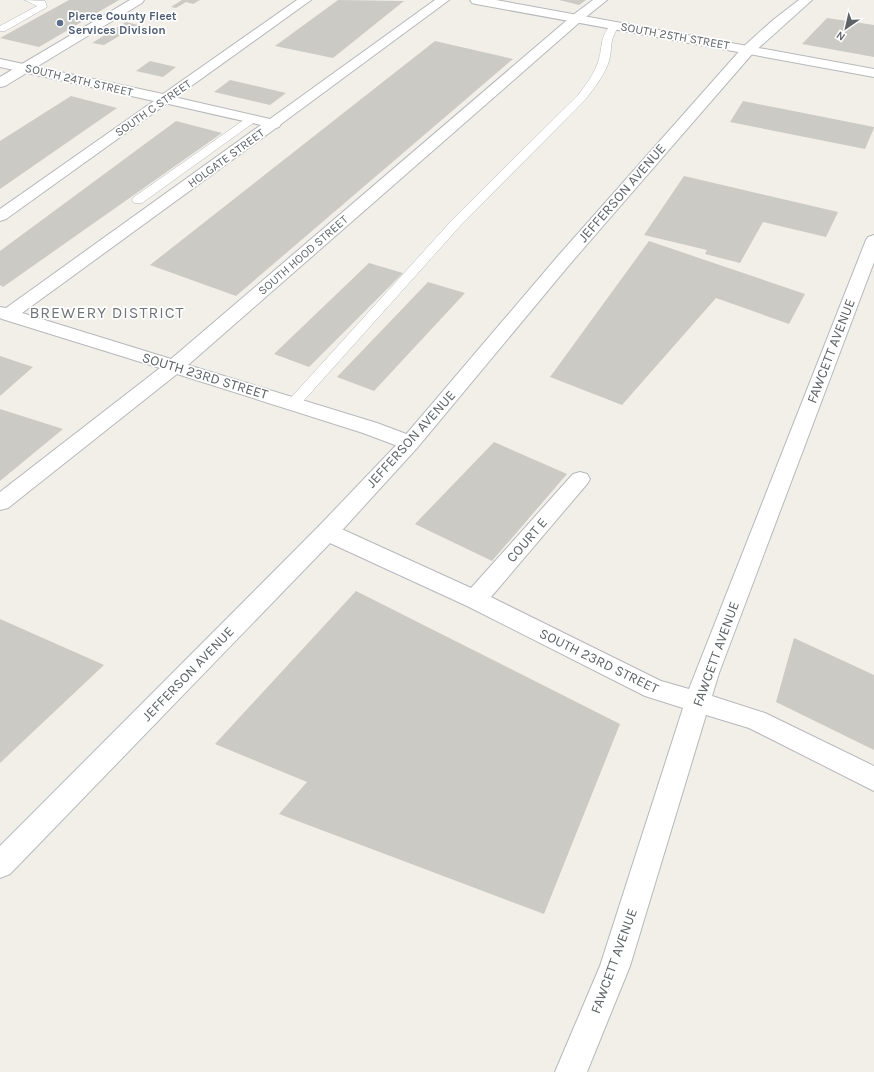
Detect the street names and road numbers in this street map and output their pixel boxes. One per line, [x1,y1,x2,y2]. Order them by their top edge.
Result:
street label: SOUTH 25TH STREET [619,20,731,52]
street label: SOUTH 24TH STREET [24,61,134,99]
street label: SOUTH C STREET [112,76,194,140]
street label: HOLGATE STREET [185,126,267,190]
street label: JEFFERSON AVENUE [575,140,669,246]
street label: SOUTH HOOD STREET [255,212,351,298]
street label: FAWCETT AVENUE [803,296,859,406]
street label: SOUTH 23RD STREET [140,349,270,403]
street label: JEFFERSON AVENUE [363,387,459,491]
street label: COURT E [503,514,551,566]
street label: FAWCETT AVENUE [689,599,743,709]
street label: JEFFERSON AVENUE [138,623,238,725]
street label: SOUTH 23RD STREET [537,625,661,697]
street label: FAWCETT AVENUE [587,906,641,1016]

